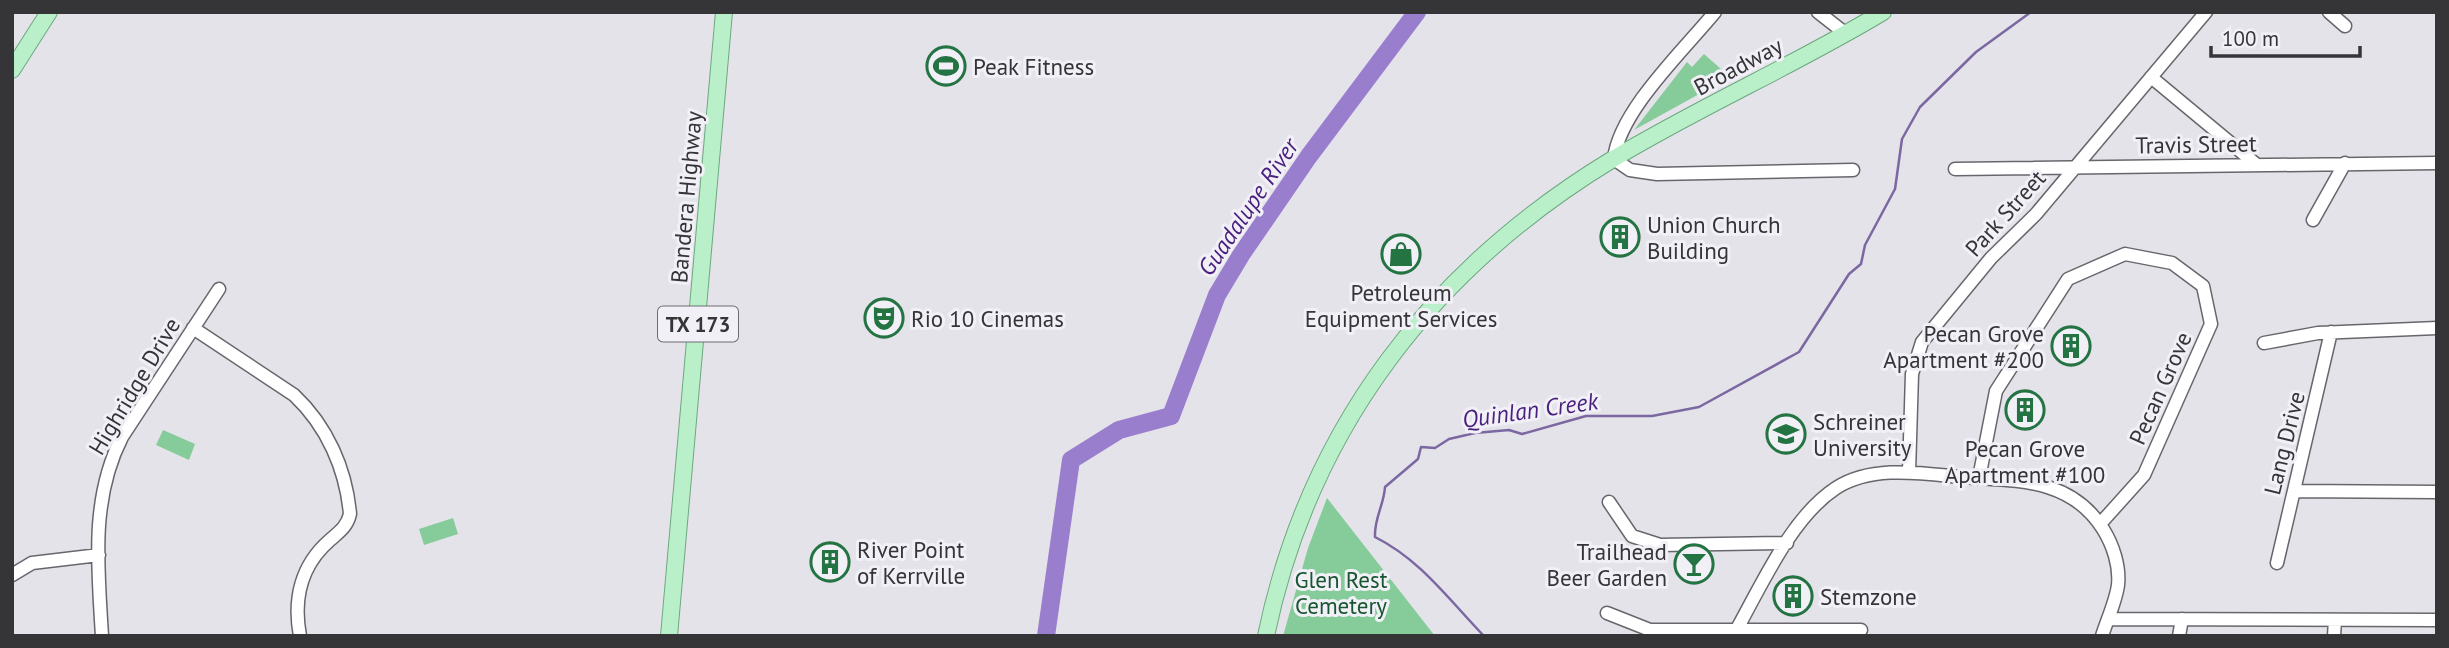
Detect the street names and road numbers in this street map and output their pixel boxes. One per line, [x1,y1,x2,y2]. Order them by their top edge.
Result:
street label: Broadway [1689,30,1788,101]
street label: Bandera Highway [664,110,708,284]
street label: Travis Street [2135,128,2257,160]
street label: Park Street [1959,164,2052,262]
road number: TX 173 [658,306,738,342]
street label: Highridge Drive [82,312,186,460]
street label: Pecan Grove [2122,327,2198,449]
street label: Lang Drive [2257,388,2311,498]

